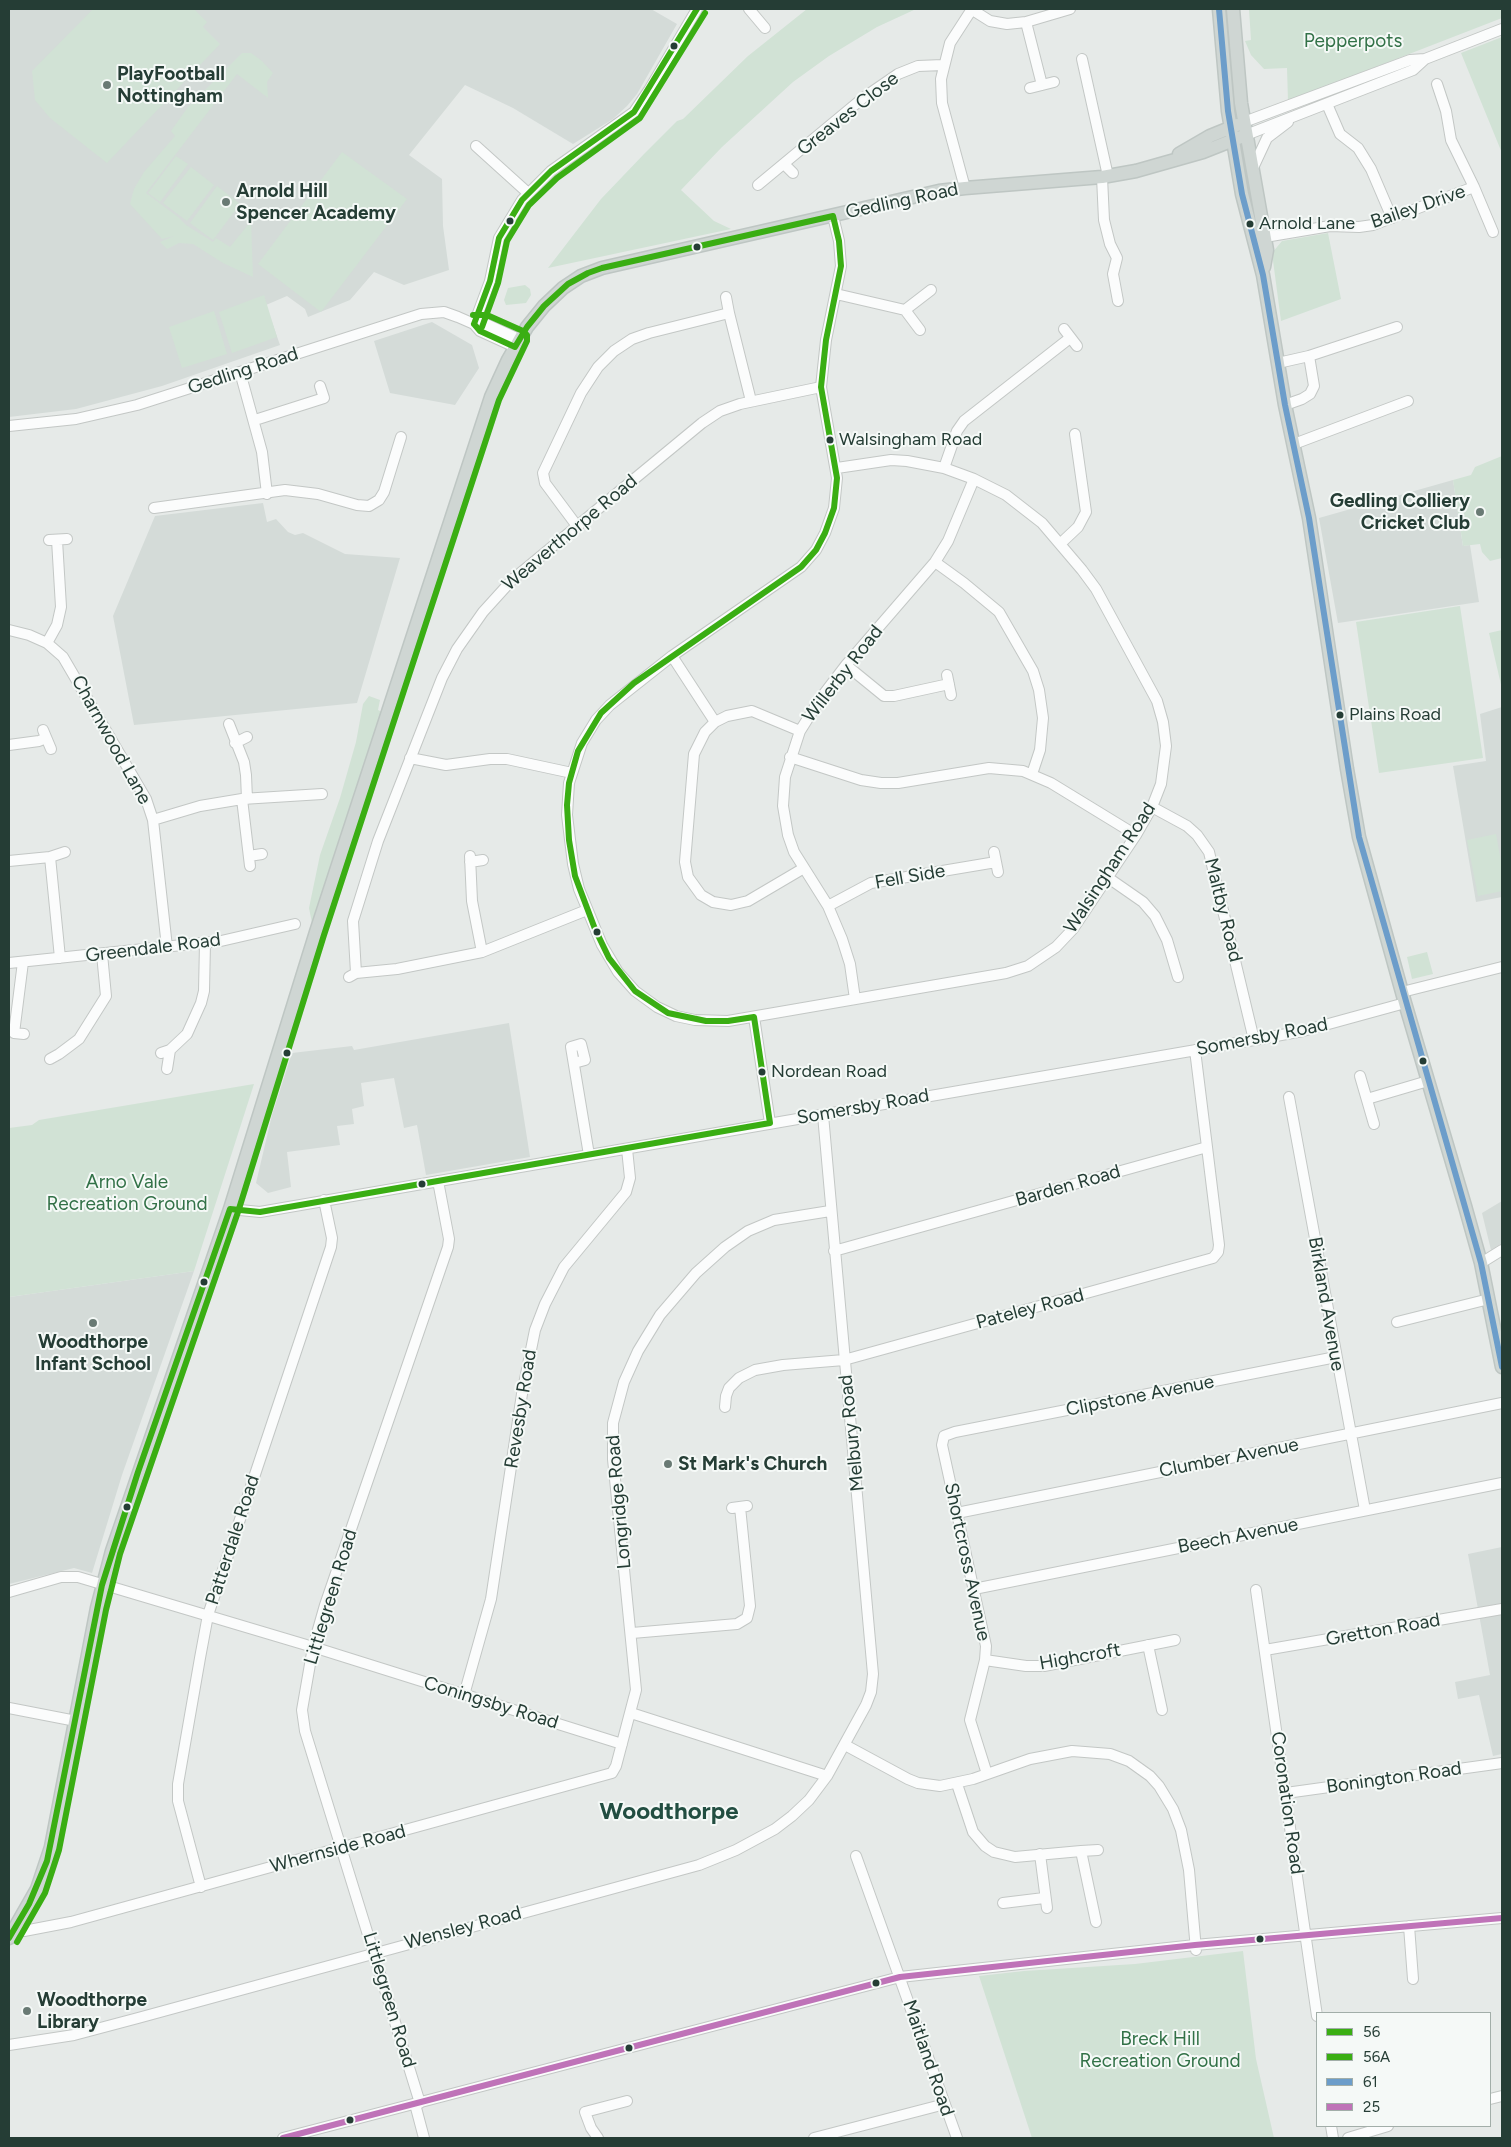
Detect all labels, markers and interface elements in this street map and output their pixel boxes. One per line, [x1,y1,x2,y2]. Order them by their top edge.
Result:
park label: Pepperpots [1304,30,1402,52]
unlabelled marker [669,41,679,51]
place label: PlayFootball Nottingham [117,63,225,107]
street label: Greaves Close [793,67,903,161]
marker: PlayFootball Nottingham [101,79,113,91]
street label: Gedling Road [844,178,960,224]
place label: Arnold Hill Spencer Academy [236,180,396,224]
street label: Bailey Drive [1368,180,1468,234]
marker: Arnold Hill Spencer Academy [220,196,232,208]
place label: Arnold Lane [1259,213,1355,235]
unlabelled marker [505,216,515,226]
marker: Arnold Lane [1245,219,1255,229]
unlabelled marker [692,242,702,252]
street label: Gedling Road [185,342,301,400]
place label: Walsingham Road [839,429,982,451]
marker: Walsingham Road [825,435,835,445]
street label: Weaverthorpe Road [498,470,642,596]
place label: Gedling Colliery Cricket Club [1330,490,1470,534]
marker: Gedling Colliery Cricket Club [1474,506,1486,518]
street label: Willerby Road [798,621,888,727]
street label: Charnwood Lane [66,672,156,808]
place label: Plains Road [1349,704,1441,726]
marker: Plains Road [1335,710,1345,720]
street label: Walsingham Road [1059,798,1161,938]
street label: Maltby Road [1199,856,1247,964]
street label: Fell Side [873,860,947,894]
unlabelled marker [592,927,602,937]
street label: Greendale Road [84,928,222,968]
street label: Somersby Road [1194,1013,1330,1061]
unlabelled marker [282,1048,292,1058]
unlabelled marker [1418,1056,1428,1066]
place label: Nordean Road [771,1061,887,1083]
marker: Nordean Road [757,1067,767,1077]
street label: Somersby Road [795,1084,931,1130]
street label: Barden Road [1013,1160,1123,1212]
park label: Arno Vale Recreation Ground [46,1171,208,1215]
unlabelled marker [417,1179,427,1189]
street label: Birkland Avenue [1303,1235,1349,1373]
unlabelled marker [199,1277,209,1287]
street label: Pateley Road [974,1284,1086,1334]
marker: Woodthorpe Infant School [87,1317,99,1329]
place label: Woodthorpe Infant School [35,1331,151,1375]
street label: Revesby Road [500,1348,542,1470]
street label: Clipstone Avenue [1064,1370,1216,1422]
street label: Melbury Road [835,1374,869,1492]
street label: Clumber Avenue [1157,1433,1301,1483]
street label: Longridge Road [602,1434,636,1570]
place label: St Mark's Church [678,1453,827,1475]
marker: St Mark's Church [662,1458,674,1470]
street label: Patterdale Road [201,1472,265,1608]
street label: Shortcross Avenue [939,1481,995,1643]
unlabelled marker [122,1502,132,1512]
street label: Beech Avenue [1176,1513,1300,1559]
street label: Littlegreen Road [300,1526,362,1668]
street label: Gretton Road [1324,1609,1442,1651]
street label: Highcroft [1037,1639,1123,1675]
street label: Coningsby Road [421,1672,561,1734]
street label: Coronation Road [1266,1730,1308,1876]
street label: Bonington Road [1325,1757,1463,1799]
district label: Woodthorpe [600,1798,738,1826]
street label: Whernside Road [268,1820,408,1878]
street label: Wensley Road [402,1901,524,1955]
street label: Littlegreen Road [358,1929,420,2071]
unlabelled marker [1255,1934,1265,1944]
unlabelled marker [871,1978,881,1988]
place label: Woodthorpe Library [37,1989,147,2033]
street label: Maitland Road [897,1997,959,2119]
marker: Woodthorpe Library [21,2005,33,2017]
legend [1316,2012,1491,2127]
text: 56 [1363,2023,1380,2041]
park label: Breck Hill Recreation Ground [1079,2028,1241,2072]
unlabelled marker [624,2043,634,2053]
text: 56A [1363,2048,1390,2066]
text: 61 [1363,2073,1378,2091]
text: 25 [1363,2098,1380,2116]
unlabelled marker [345,2115,355,2125]

